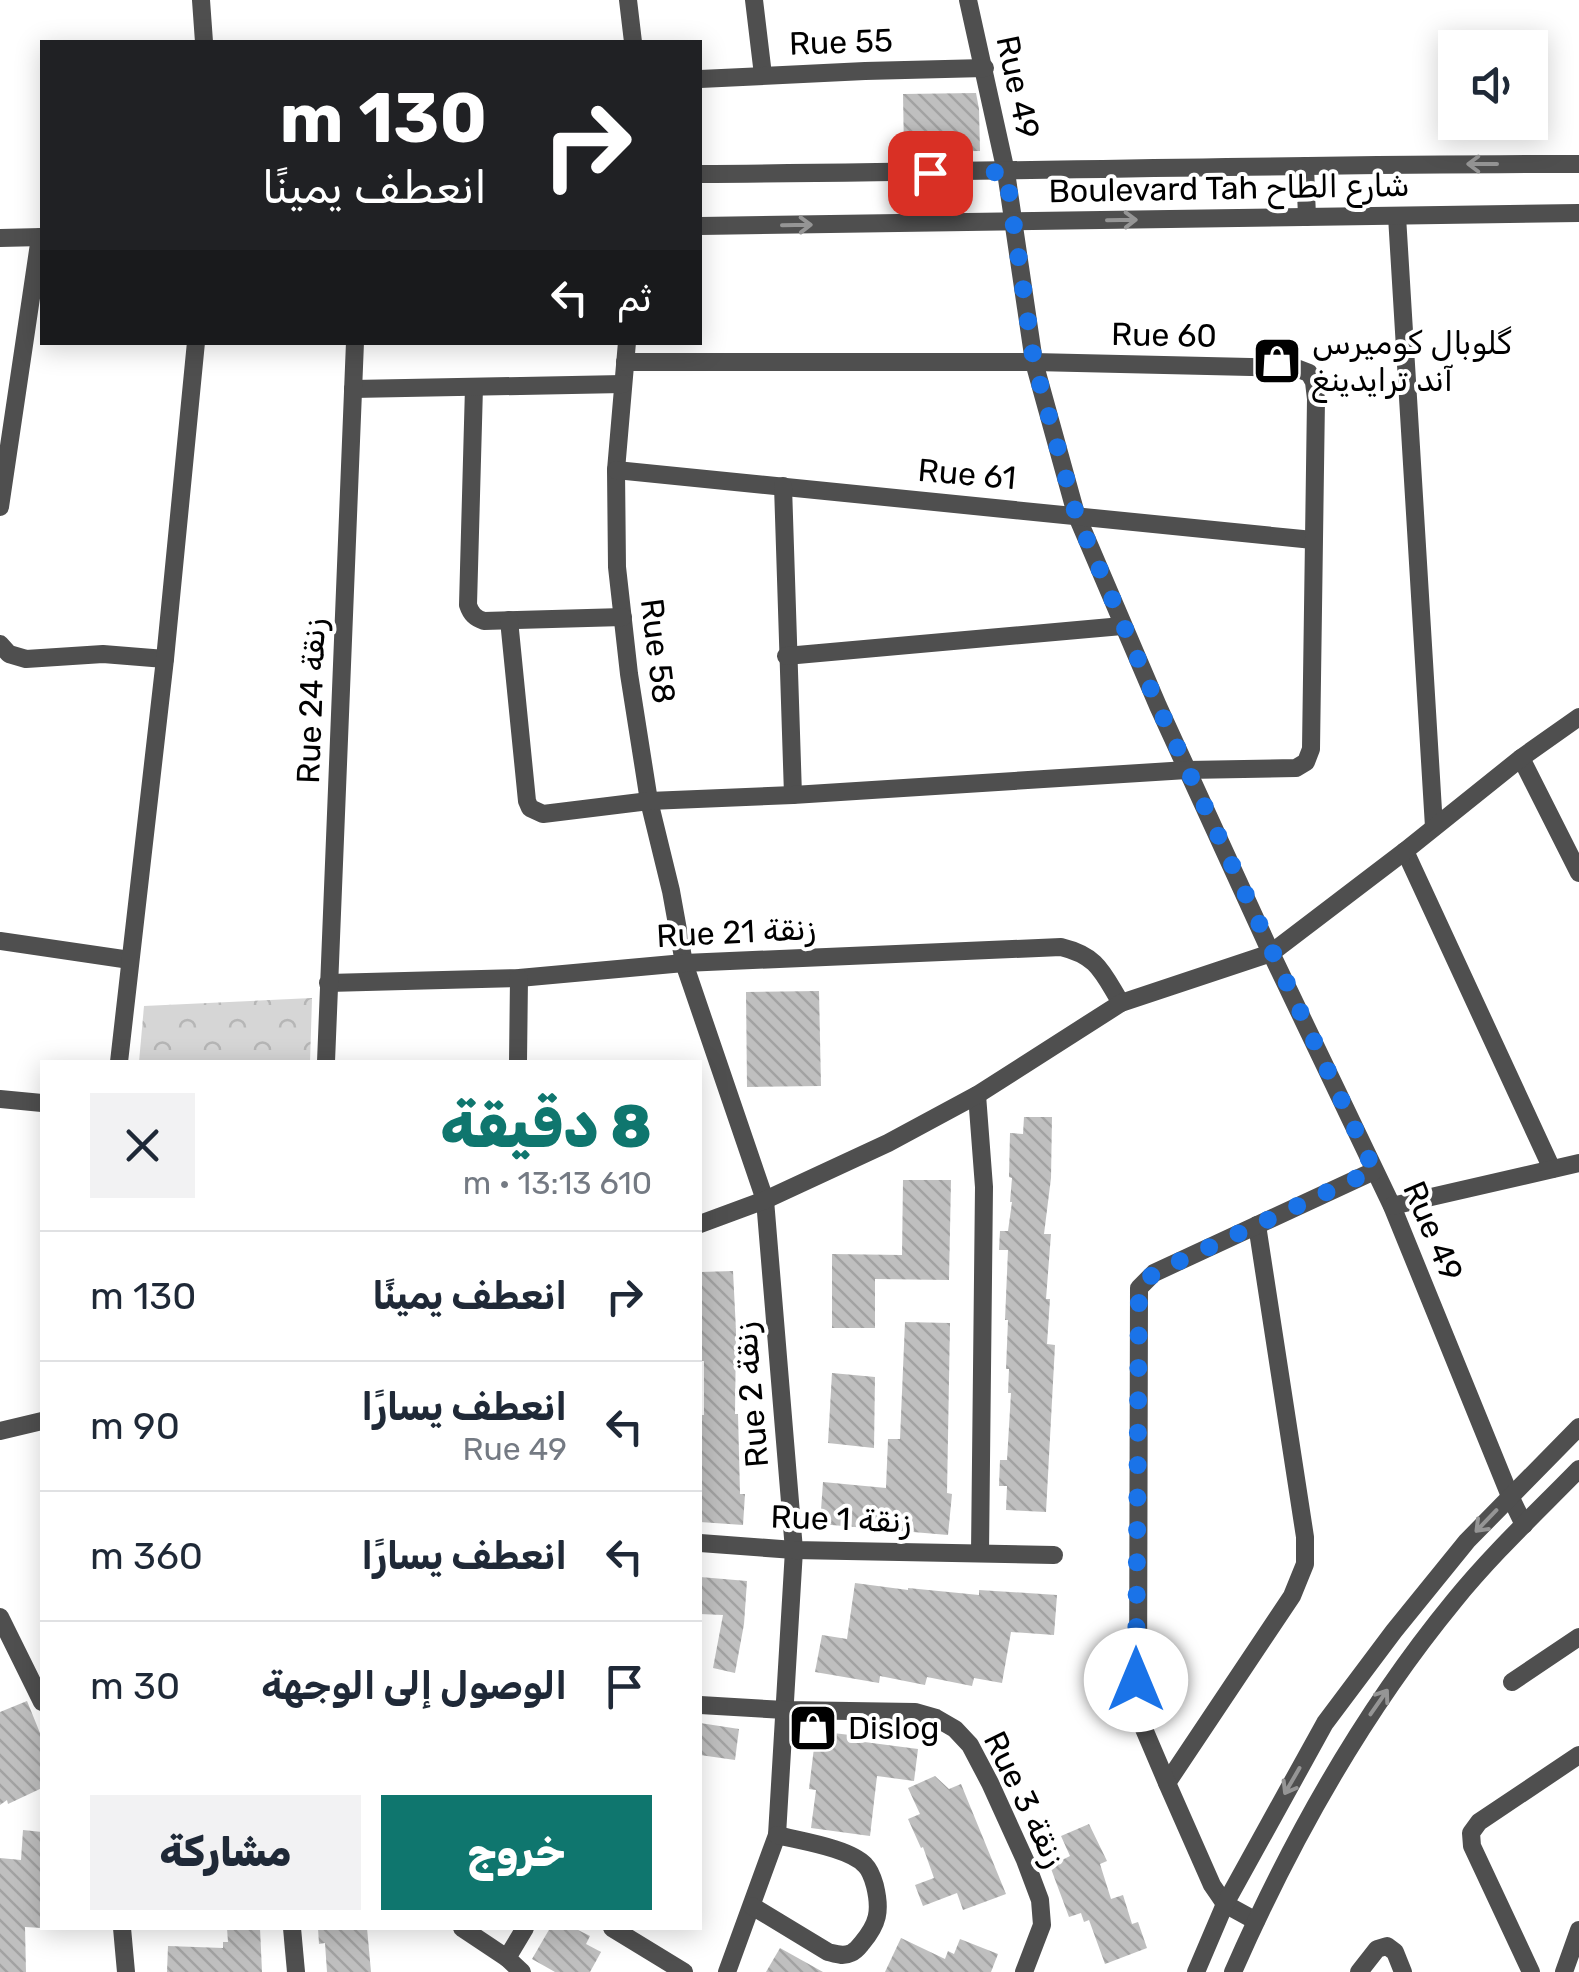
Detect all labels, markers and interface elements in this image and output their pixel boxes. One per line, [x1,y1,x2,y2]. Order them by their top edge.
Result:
street label: Rue 55 [788,21,894,63]
map controls [1438,30,1548,140]
button: sound [1438,30,1548,140]
street label: Rue 49 [989,32,1047,142]
text: 130 m [279,77,487,160]
icon: right [522,80,652,210]
pin [888,131,973,216]
icon: arrive [903,146,958,201]
one-way arrow [1466,154,1498,174]
text: انعطف يمينًا [262,161,487,214]
street label: Boulevard Tah شارع الطاح [1048,166,1410,213]
one-way arrow [1106,210,1138,230]
one-way arrow [780,216,813,234]
icon: left [542,270,597,325]
text: ثم [617,275,652,321]
street label: Rue 60 [1111,315,1217,355]
place label: گلوبال كوميرس آند ترايدينغ [1312,324,1512,403]
shop icon: گلوبال كوميرس آند ترايدينغ [1251,335,1303,387]
street label: Rue 61 [916,451,1018,497]
street label: Rue 58 [633,596,683,706]
street label: Rue 24 زنقة [289,618,333,784]
street label: Rue 21 زنقة [655,909,817,955]
text: 8 دقيقة [440,1091,652,1162]
button: close [90,1093,195,1198]
text: 610 m · 13:13 [463,1164,652,1202]
street label: Rue 49 [1395,1175,1471,1287]
icon: right [597,1269,652,1324]
text: 130 m [90,1273,196,1319]
text: انعطف يمينًا [372,1273,567,1319]
street label: Rue 2 زنقة [726,1321,776,1469]
text: انعطف يسارًا [361,1384,567,1430]
icon: left [597,1399,652,1454]
text: 90 m [90,1403,180,1449]
text: Rue 49 [462,1430,567,1468]
street label: Rue 1 زنقة [770,1498,912,1540]
one-way arrow [1474,1509,1498,1533]
icon: left [597,1529,652,1584]
text: 360 m [90,1533,203,1579]
text: انعطف يسارًا [361,1533,567,1579]
position arrow [1084,1628,1188,1732]
icon: arrive [597,1659,652,1714]
text: 30 m [90,1663,180,1709]
text: الوصول إلى الوجهة [261,1663,567,1709]
one-way arrow [1368,1689,1389,1716]
shop icon: Dislog [787,1702,839,1754]
place label: Dislog [848,1709,939,1747]
street label: Rue 3 زنقة [976,1725,1074,1873]
one-way arrow [1281,1766,1301,1795]
button: مشاركة [90,1795,361,1910]
button: خروج [381,1795,652,1910]

